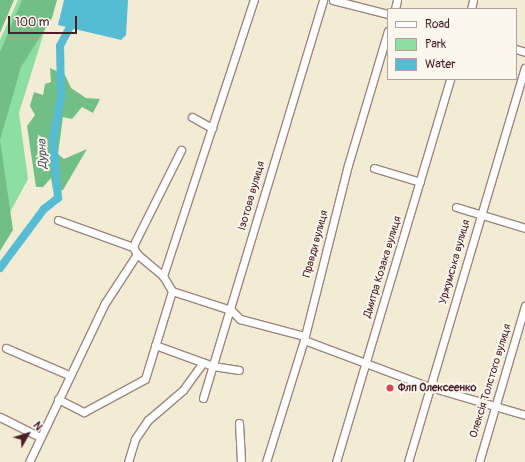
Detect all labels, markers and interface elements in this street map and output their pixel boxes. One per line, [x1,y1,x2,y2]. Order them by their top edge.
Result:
scale bar [10,8,79,34]
legend [387,8,517,80]
text: 100 m [15,15,49,30]
text: Road [425,17,450,32]
text: Park [425,37,446,52]
text: Water [425,57,456,72]
water label: Дурна [35,139,51,169]
street label: Ізотова вулиця [236,160,268,232]
street label: Правди вулиця [301,209,331,279]
street label: Дмитра Козака вулиця [361,215,405,319]
street label: Уржумська вулиця [437,218,473,306]
street label: Олексія Толстого вулиця [467,322,515,440]
place label: Флп Олексеенко [398,381,477,395]
marker: Флп Олексеенко [385,383,395,393]
north arrow [8,414,48,454]
text: N [30,419,45,433]

